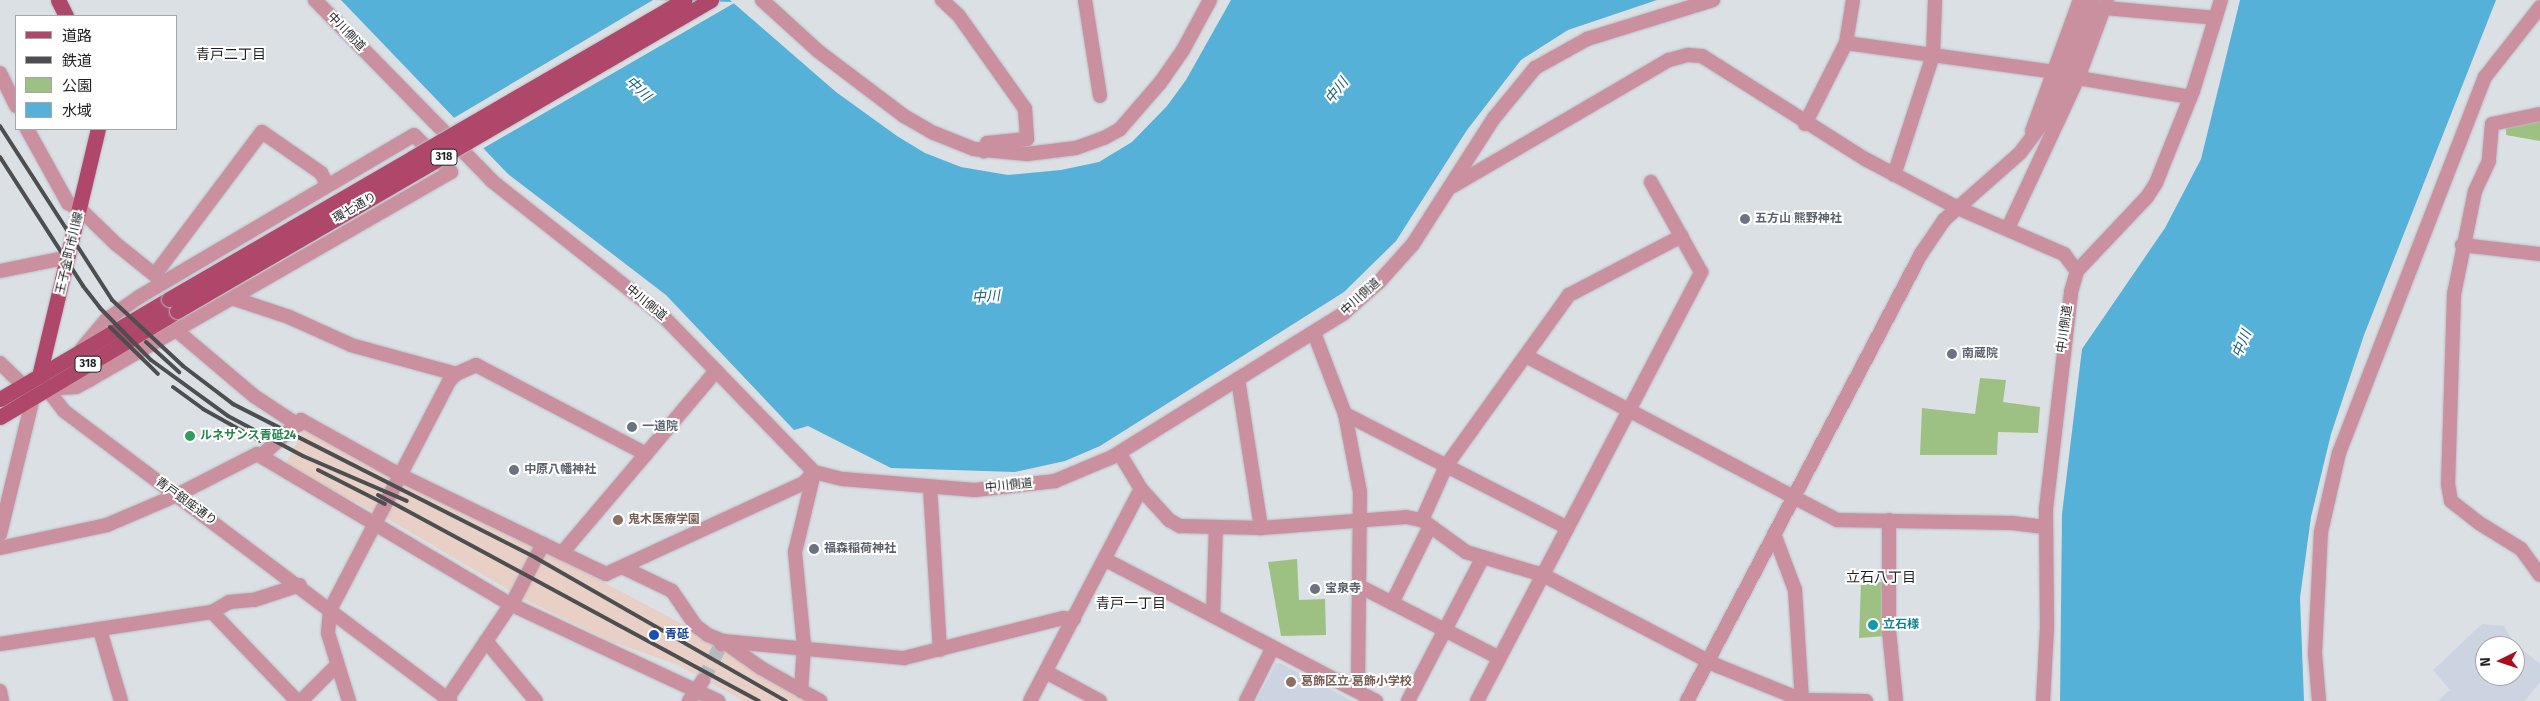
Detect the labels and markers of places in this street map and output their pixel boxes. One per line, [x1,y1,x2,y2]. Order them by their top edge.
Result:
place label: 五方山 熊野神社 [1755,212,1842,226]
marker: 五方山 熊野神社 [1739,213,1751,225]
place label: 南蔵院 [1962,347,1998,361]
marker: 南蔵院 [1946,348,1958,360]
place label: 一道院 [642,420,678,434]
marker: 一道院 [626,421,638,433]
place label: ルネサンス青砥24 [200,429,297,443]
marker: ルネサンス青砥24 [184,430,196,442]
place label: 中原八幡神社 [524,463,596,477]
marker: 中原八幡神社 [508,464,520,476]
place label: 鬼木医療学園 [628,513,700,527]
marker: 鬼木医療学園 [612,514,624,526]
place label: 福森稲荷神社 [824,542,896,556]
marker: 福森稲荷神社 [808,543,820,555]
place label: 宝泉寺 [1325,582,1361,596]
marker: 宝泉寺 [1309,583,1321,595]
place label: 立石様 [1883,618,1919,632]
marker: 立石様 [1867,619,1879,631]
marker: 青砥 [647,628,661,642]
place label: 青砥 [665,628,689,642]
place label: 葛飾区立 葛飾小学校 [1301,675,1412,689]
marker: 葛飾区立 葛飾小学校 [1285,676,1297,688]

